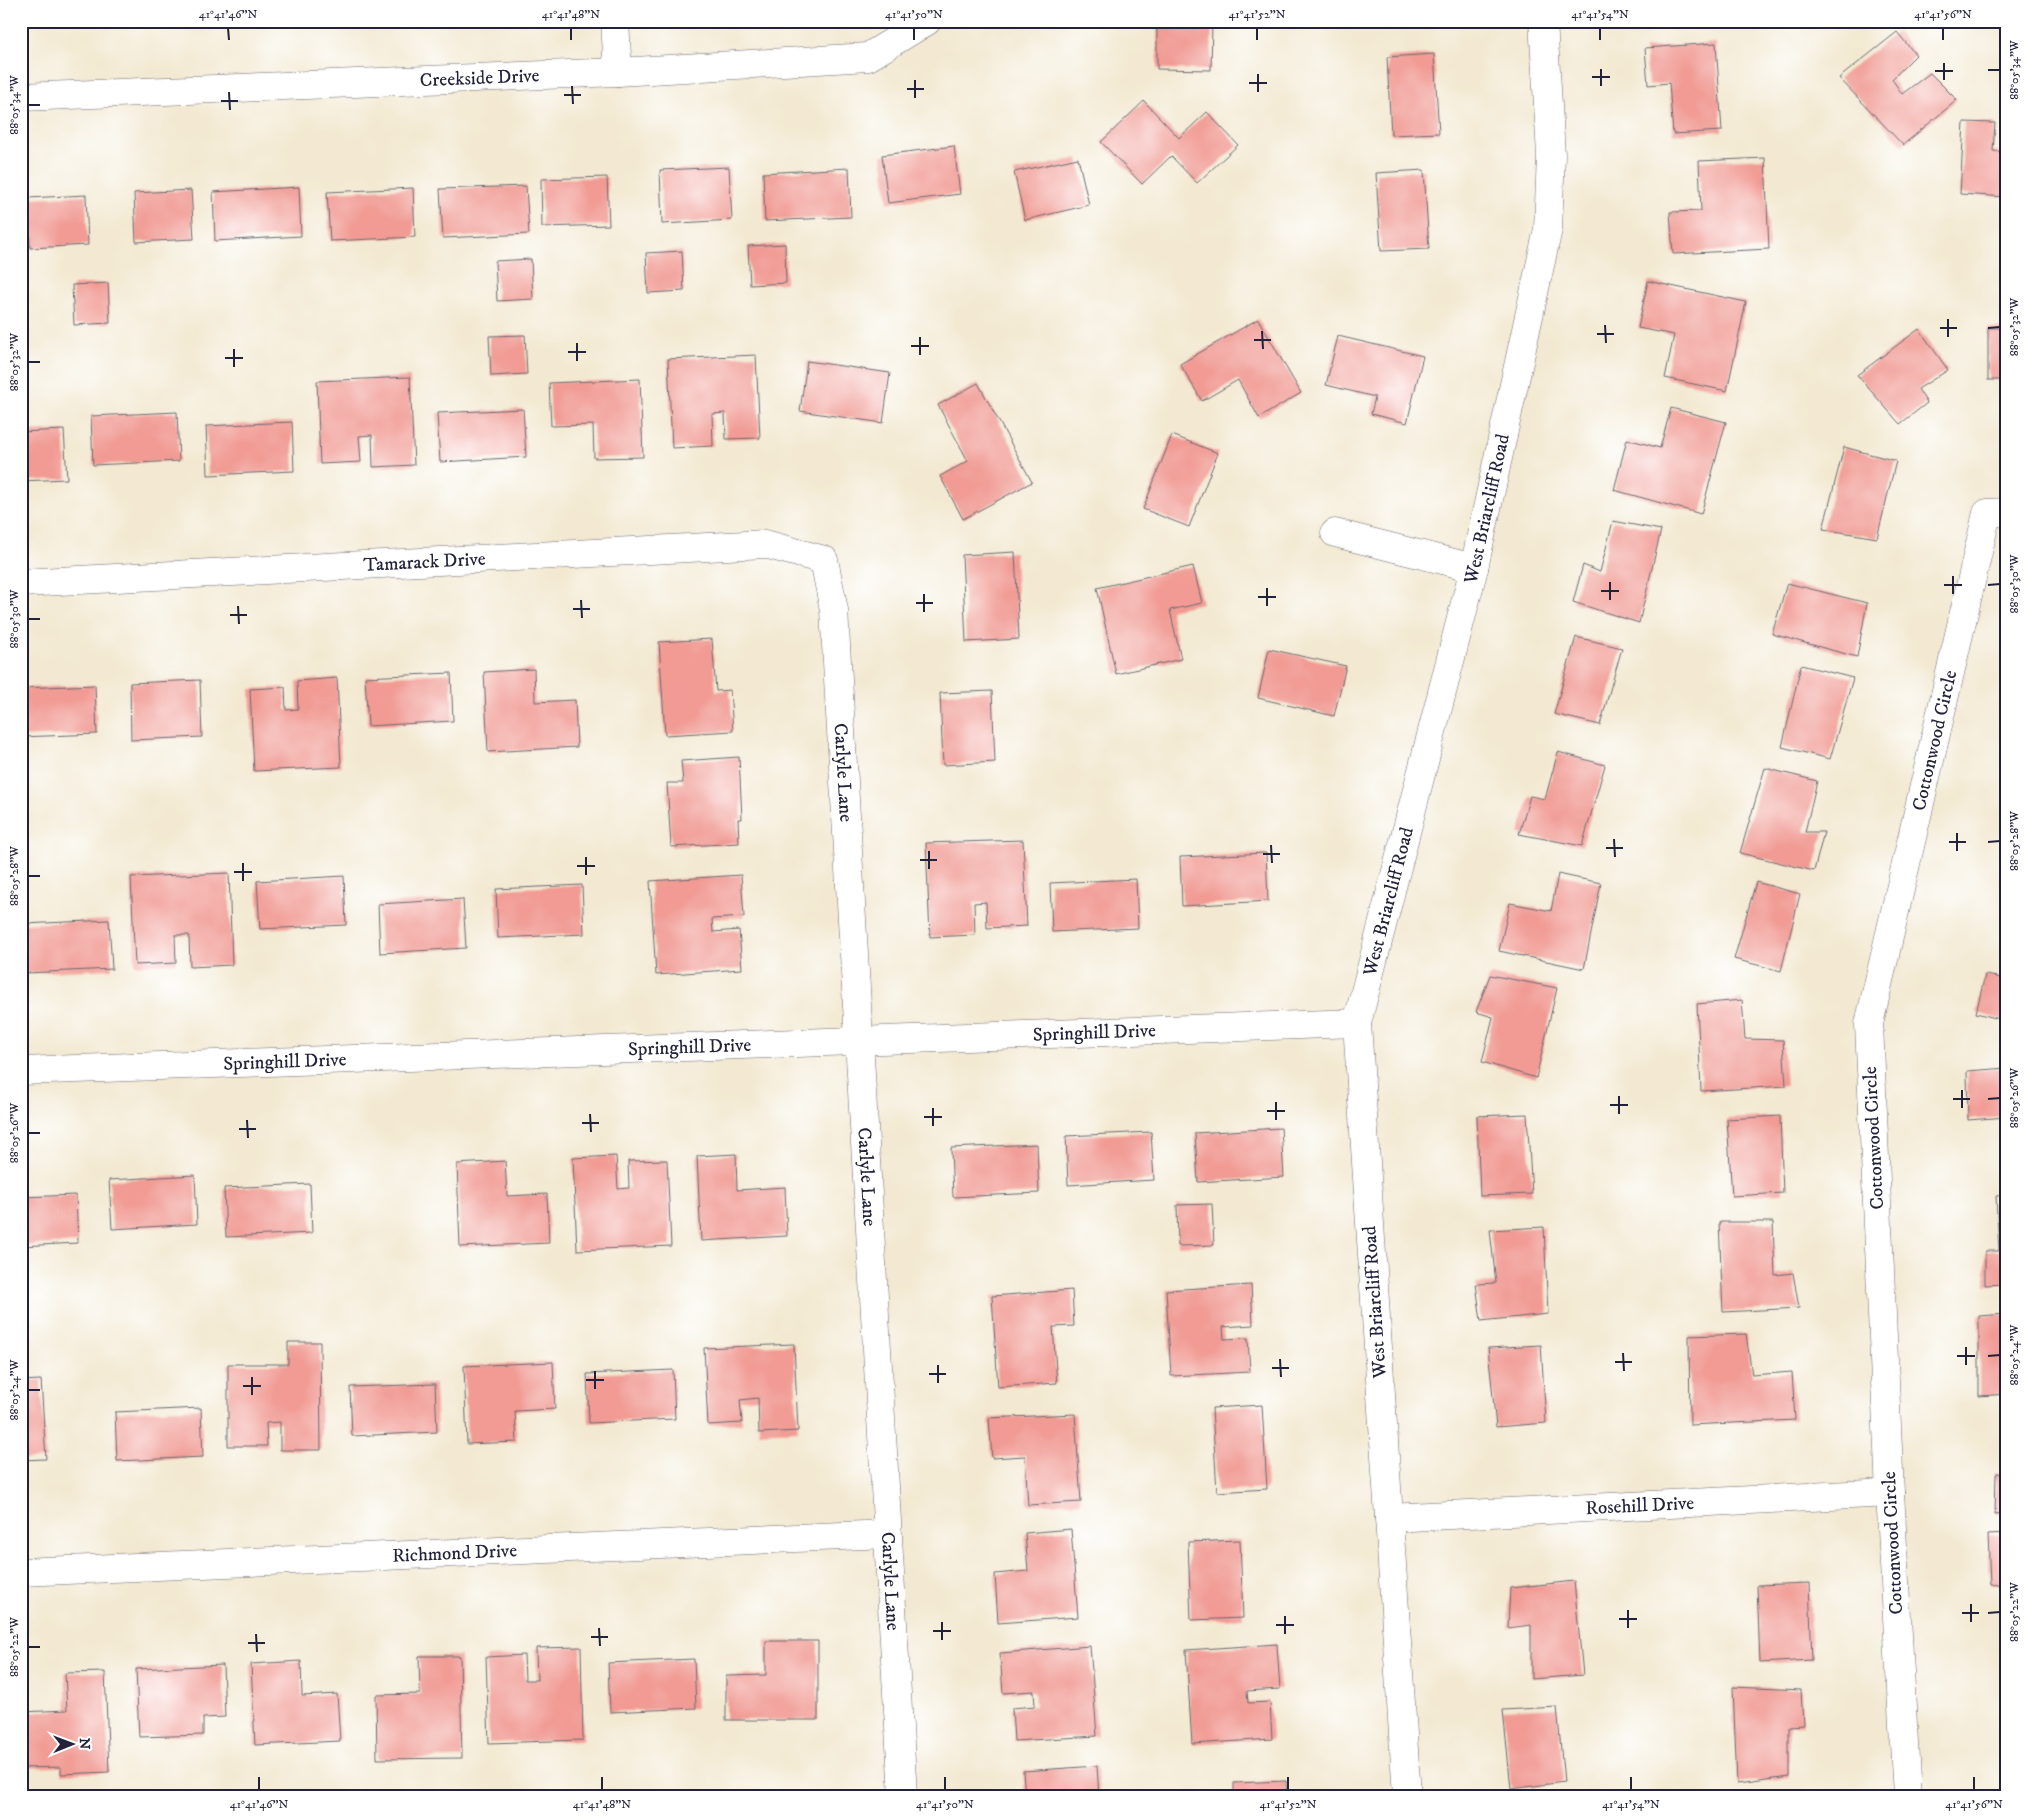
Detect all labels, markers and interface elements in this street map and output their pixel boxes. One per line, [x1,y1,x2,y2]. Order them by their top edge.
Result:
text: 41°41'46"N [199,7,257,22]
text: 41°41'48"N [542,7,600,22]
text: 41°41'50"N [885,7,943,22]
text: 41°41'52"N [1228,7,1286,22]
text: 41°41'54"N [1571,7,1629,22]
text: 41°41'56"N [1914,7,1972,22]
text: 88°05'34"W [2007,39,2022,100]
street label: Creekside Drive [419,64,540,92]
text: 88°05'34"W [7,74,22,135]
text: 88°05'32"W [2007,297,2022,356]
text: 88°05'32"W [7,332,22,391]
street label: West Briarcliff Road [1459,431,1515,587]
street label: Tamarack Drive [363,547,486,577]
text: 88°05'30"W [2007,553,2022,614]
text: 88°05'30"W [7,588,22,649]
street label: Cottonwood Circle [1907,668,1962,813]
street label: Carlyle Lane [829,722,858,823]
text: 88°05'28"W [2007,810,2022,871]
street label: West Briarcliff Road [1358,824,1419,979]
text: 88°05'28"W [7,845,22,906]
street label: Springhill Drive [1032,1019,1156,1046]
street label: Springhill Drive [628,1033,752,1061]
street label: Springhill Drive [223,1048,347,1075]
street label: Cottonwood Circle [1859,1066,1889,1210]
text: 88°05'26"W [2007,1067,2022,1128]
text: 88°05'26"W [7,1102,22,1163]
street label: Carlyle Lane [853,1127,881,1227]
street label: West Briarcliff Road [1358,1225,1392,1380]
text: 88°05'24"W [2007,1323,2022,1386]
text: 88°05'24"W [7,1358,22,1421]
street label: Cottonwood Circle [1878,1471,1908,1615]
street label: Rosehill Drive [1585,1491,1695,1520]
street label: Carlyle Lane [876,1531,905,1631]
street label: Richmond Drive [392,1539,518,1567]
text: 88°05'22"W [2007,1581,2022,1642]
text: 88°05'22"W [7,1616,22,1677]
north arrow [48,1720,98,1770]
text: N [75,1738,93,1750]
text: 41°41'46"N [230,1797,288,1812]
text: 41°41'48"N [573,1797,631,1812]
text: 41°41'50"N [916,1797,974,1812]
text: 41°41'52"N [1259,1797,1317,1812]
text: 41°41'54"N [1602,1797,1660,1812]
text: 41°41'56"N [1945,1797,2003,1812]

